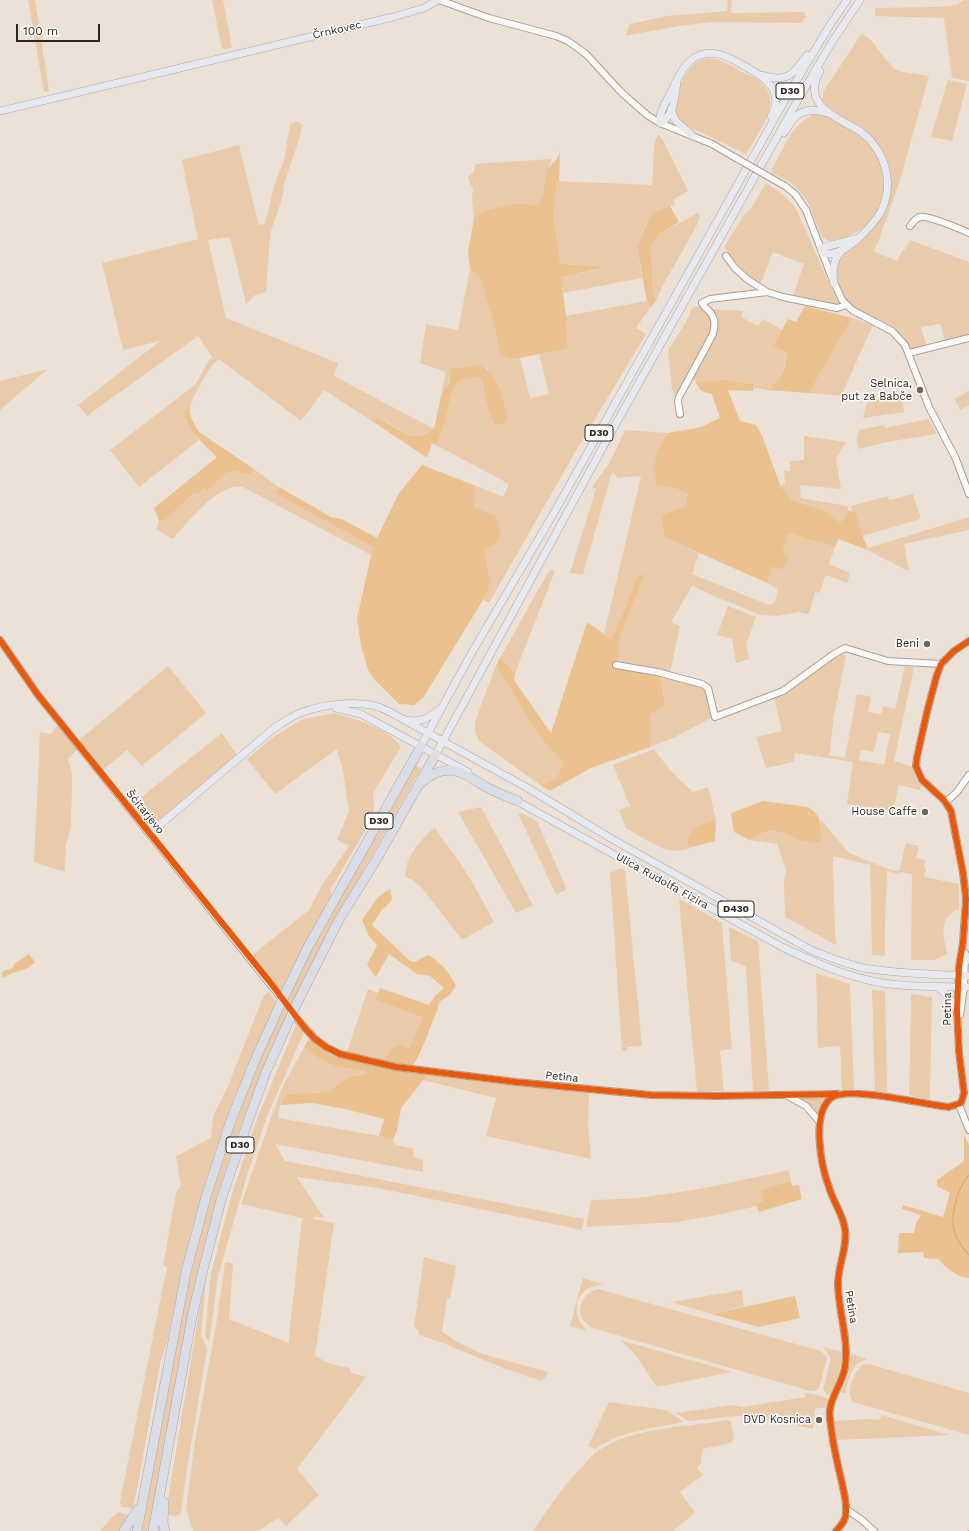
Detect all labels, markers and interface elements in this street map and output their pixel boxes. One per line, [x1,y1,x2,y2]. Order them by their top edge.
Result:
scale bar [18,16,102,42]
street label: Črnkovec [311,18,363,42]
text: 100 m [23,24,58,38]
road number: D30 [776,83,804,99]
place label: Selnica, put za Babče [841,377,912,403]
marker: Selnica, put za Babče [915,385,925,395]
road number: D30 [585,425,613,441]
place label: Beni [896,637,919,651]
marker: Beni [922,639,932,649]
street label: Šćitarjevo [123,787,167,837]
place label: House Caffe [851,805,917,819]
marker: House Caffe [920,807,930,817]
road number: D30 [365,813,393,829]
street label: Ulica Rudolfa Fizira [613,850,711,912]
road number: D430 [718,901,754,917]
street label: Petina [941,992,955,1026]
street label: Petina [545,1069,579,1085]
road number: D30 [226,1137,254,1153]
street label: Petina [842,1289,860,1325]
place label: DVD Kosnica [743,1413,811,1427]
marker: DVD Kosnica [814,1415,824,1425]

